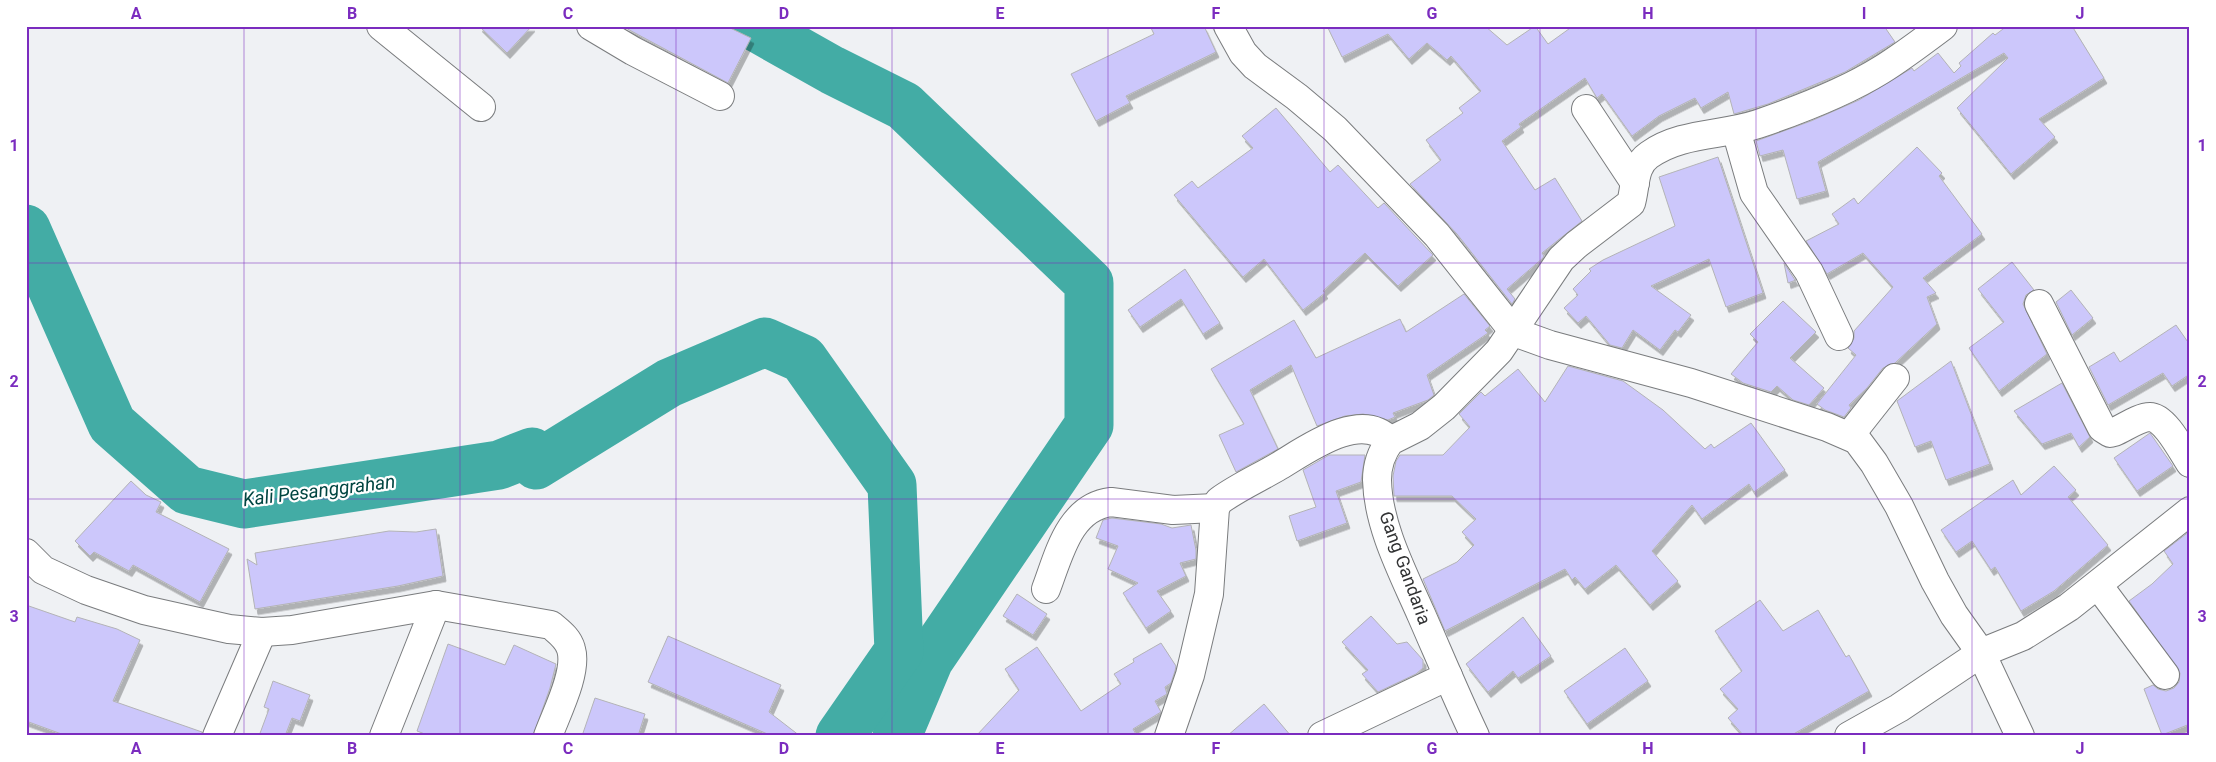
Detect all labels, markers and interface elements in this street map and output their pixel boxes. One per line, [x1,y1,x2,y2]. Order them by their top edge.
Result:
text: A [131,4,142,23]
text: B [347,4,357,23]
text: C [563,4,573,23]
text: D [779,4,789,23]
text: E [996,4,1005,23]
text: F [1212,4,1221,23]
text: G [1427,4,1438,23]
text: H [1642,4,1654,23]
text: I [1862,4,1866,23]
text: J [2076,4,2084,23]
text: 1 [9,136,19,155]
text: 1 [2197,136,2207,155]
text: 2 [9,372,19,391]
text: 2 [2197,372,2207,391]
water label: Kali Pesanggrahan [242,470,396,511]
street label: Gang Gandaria [1375,508,1436,627]
text: 3 [9,607,19,626]
text: 3 [2197,607,2207,626]
text: A [131,739,142,758]
text: B [347,739,357,758]
text: C [563,739,573,758]
text: D [779,739,789,758]
text: E [996,739,1005,758]
text: F [1212,739,1221,758]
text: G [1427,739,1438,758]
text: H [1642,739,1654,758]
text: I [1862,739,1866,758]
text: J [2076,739,2084,758]

